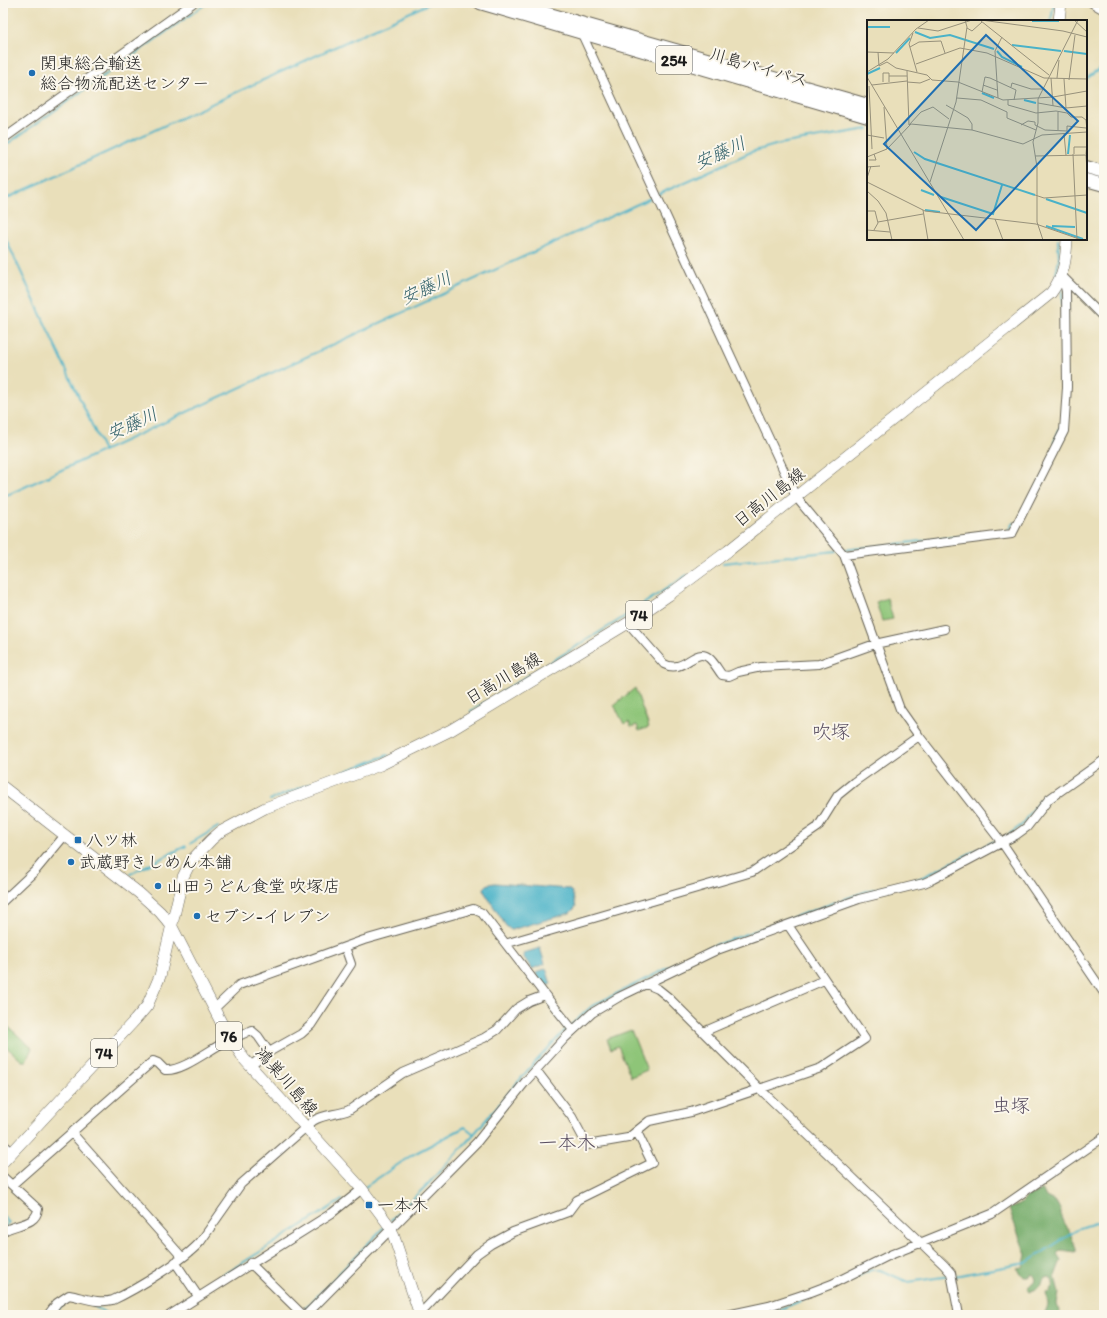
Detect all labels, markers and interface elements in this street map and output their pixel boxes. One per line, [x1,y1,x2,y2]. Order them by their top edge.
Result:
inset map [867,20,1087,240]
street label: 川島バイパス [707,43,811,91]
road number: 254 [656,46,692,74]
place label: 関東総合輸送 総合物流配送センター [40,53,209,93]
marker: 関東総合輸送 総合物流配送センター [27,68,37,78]
water label: 安藤川 [691,132,749,174]
water label: 安藤川 [397,267,455,309]
water label: 安藤川 [103,403,161,445]
street label: 日高川島線 [729,463,809,531]
road number: 74 [626,601,652,629]
street label: 日高川島線 [461,648,545,708]
district label: 吹塚 [812,720,850,743]
place label: 八ツ林 [86,830,137,850]
marker: 八ツ林 [73,835,83,845]
place label: 武蔵野きしめん本舗 [79,852,232,872]
marker: 武蔵野きしめん本舗 [66,857,76,867]
place label: 山田うどん食堂 吹塚店 [166,876,340,896]
marker: 山田うどん食堂 吹塚店 [153,881,163,891]
place label: セブン-イレブン [205,906,331,926]
marker: セブン-イレブン [192,911,202,921]
road number: 76 [216,1022,242,1050]
road number: 74 [91,1039,117,1067]
street label: 鴻巣川島線 [252,1042,322,1120]
district label: 虫塚 [992,1094,1030,1117]
district label: 一本木 [538,1131,596,1154]
place label: 一本木 [377,1195,428,1215]
marker: 一本木 [364,1200,374,1210]

